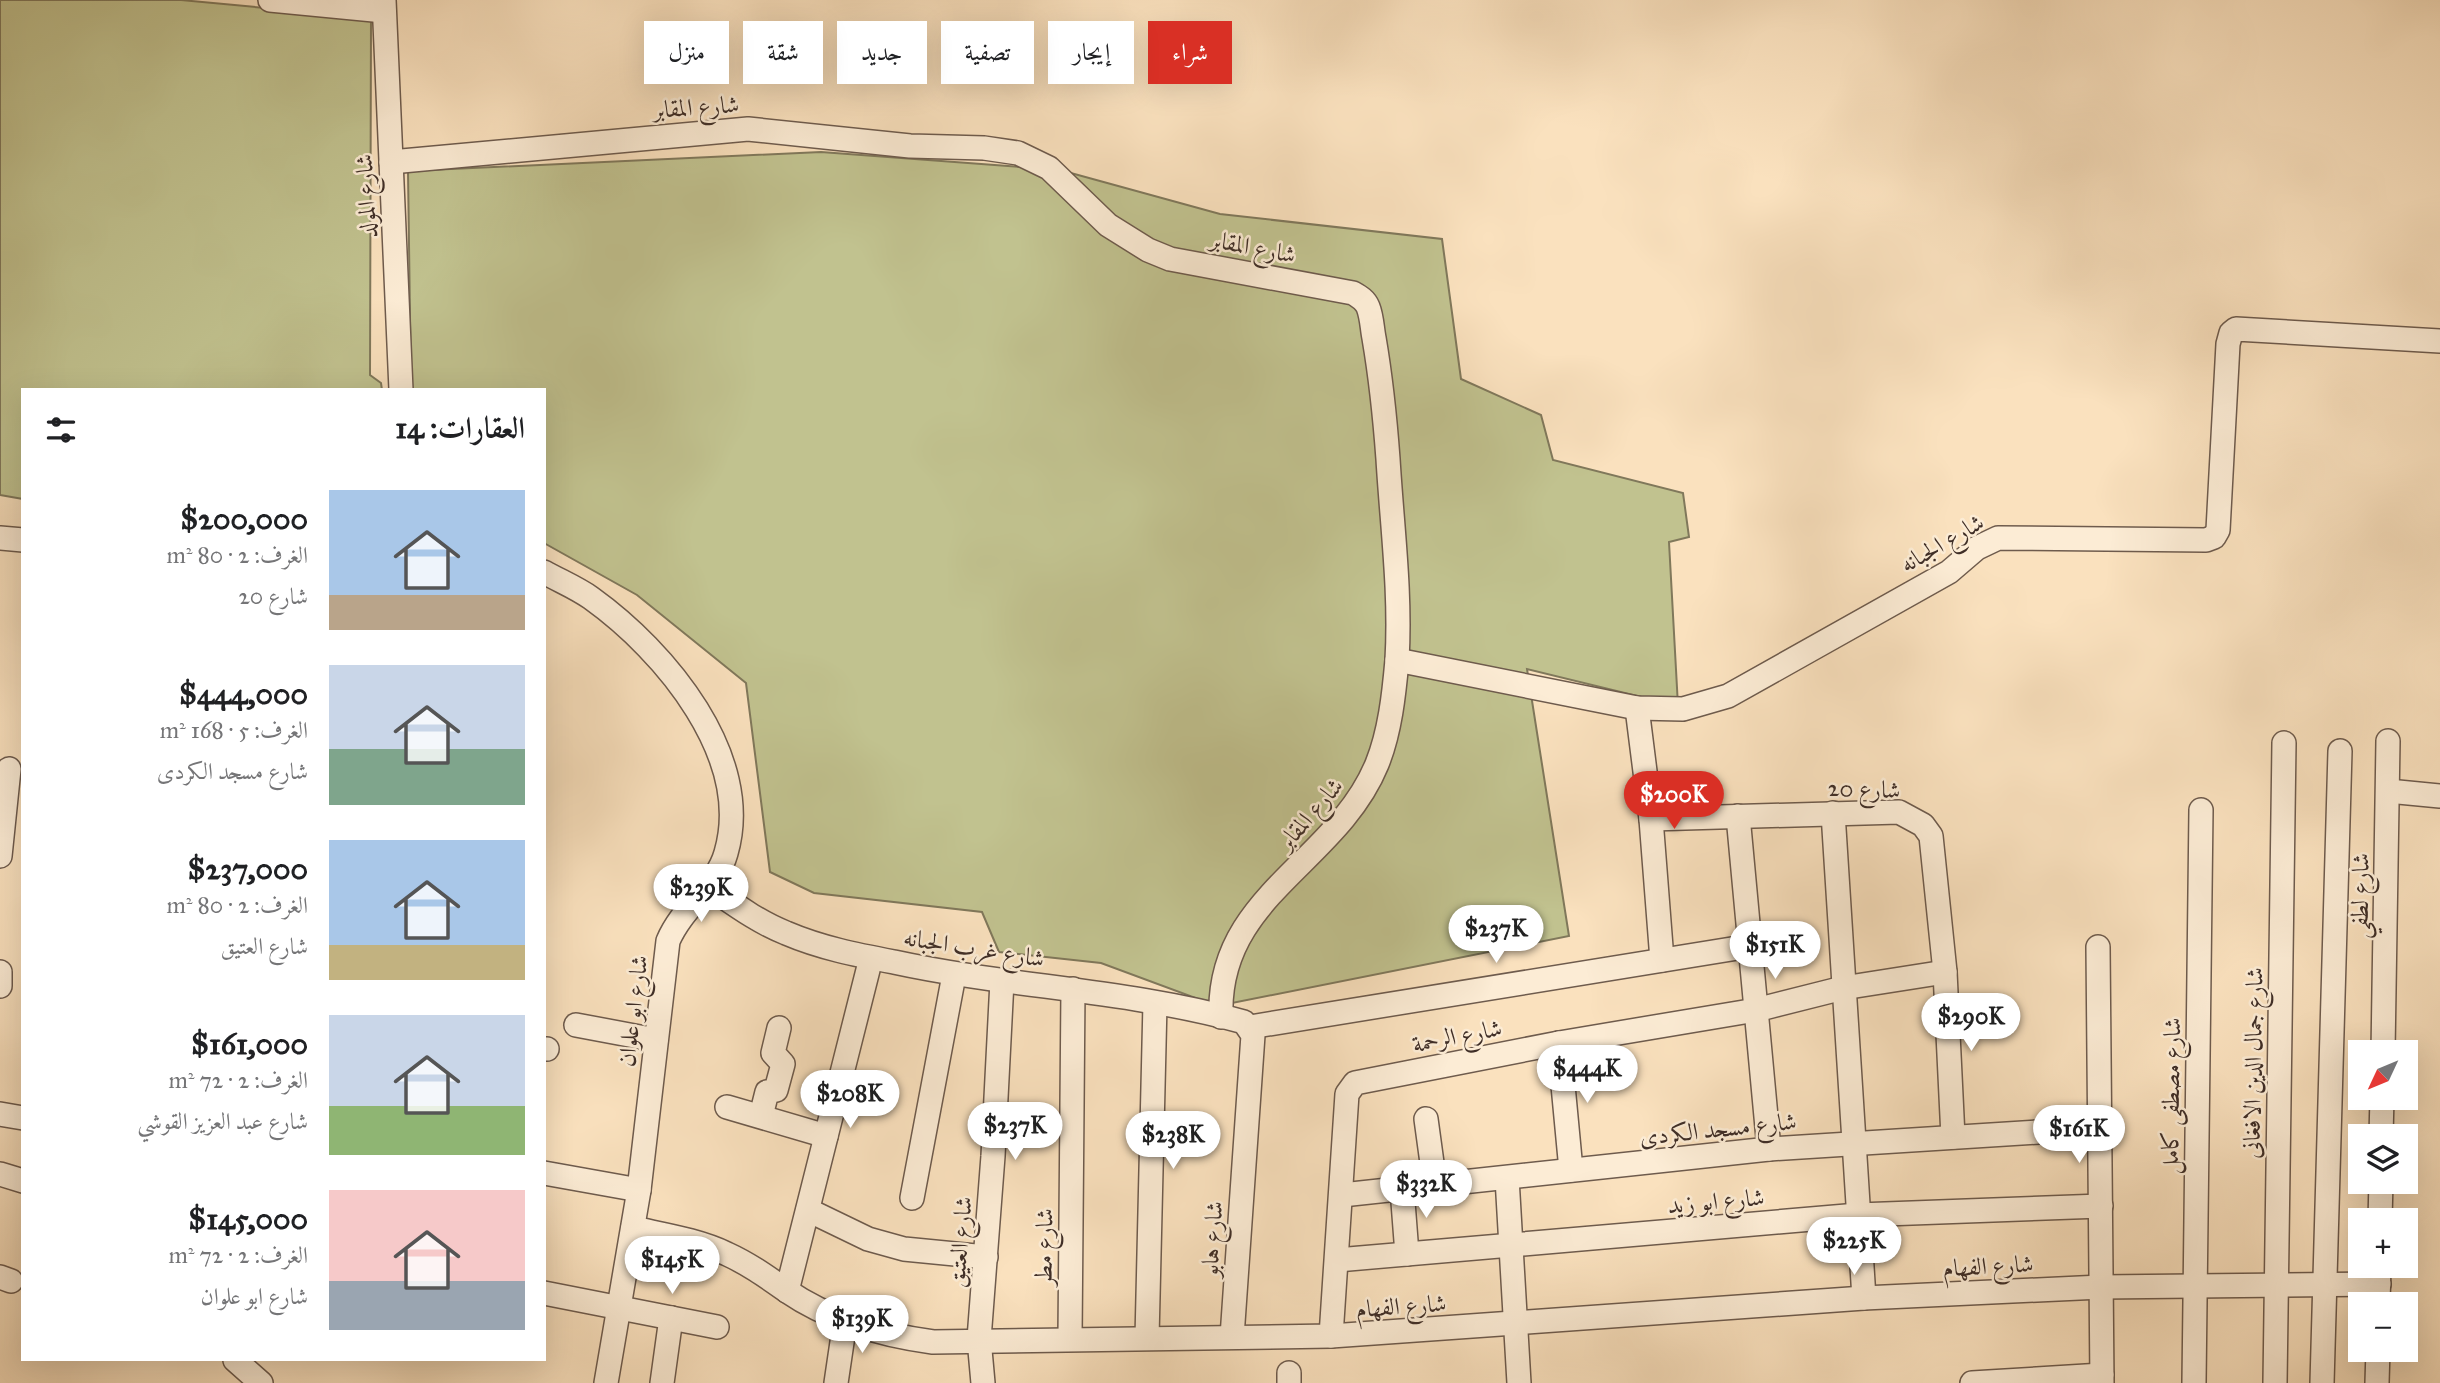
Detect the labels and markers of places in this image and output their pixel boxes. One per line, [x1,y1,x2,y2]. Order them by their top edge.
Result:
pin: $200K [1625,772,1723,831]
pin: $239K [652,864,750,924]
pin: $237K [1447,906,1545,965]
pin: $151K [1726,922,1824,981]
pin: $290K [1922,993,2020,1053]
pin: $444K [1538,1046,1636,1105]
pin: $208K [801,1070,899,1130]
pin: $237K [966,1102,1064,1162]
pin: $161K [2030,1106,2128,1165]
pin: $238K [1124,1112,1222,1171]
pin: $332K [1377,1160,1475,1220]
pin: $225K [1805,1218,1903,1277]
pin: $145K [623,1236,721,1296]
pin: $139K [813,1296,911,1355]

